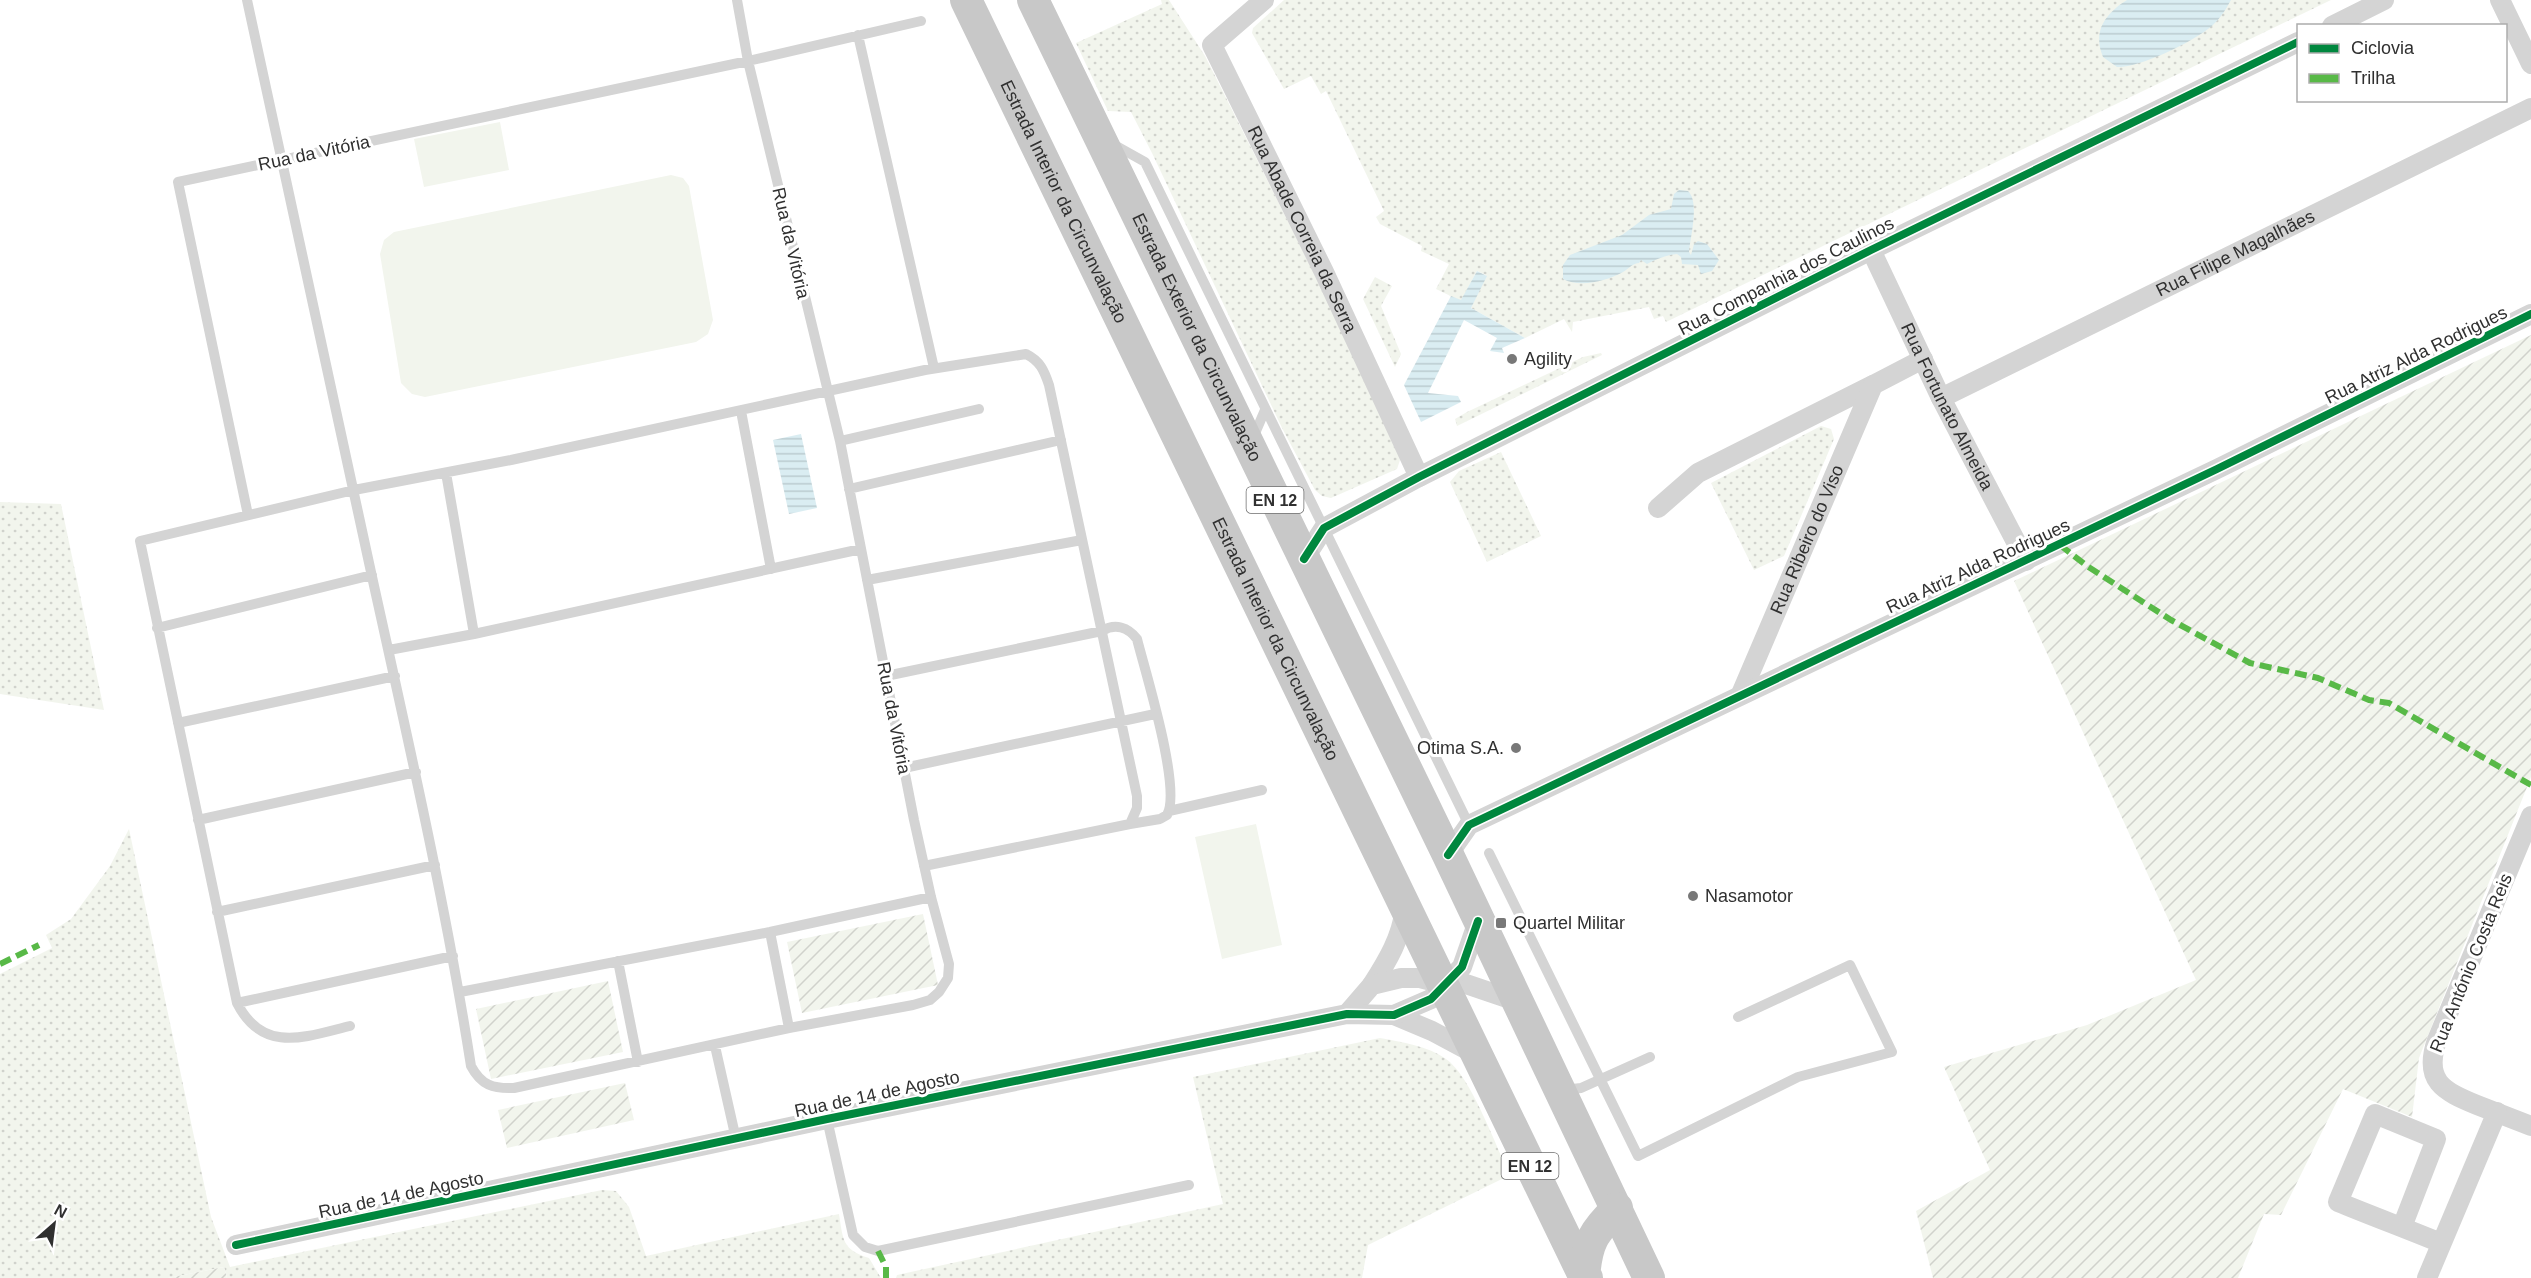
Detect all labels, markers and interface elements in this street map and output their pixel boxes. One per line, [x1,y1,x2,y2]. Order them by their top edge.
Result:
legend [2297,24,2507,102]
text: Ciclovia [2351,38,2415,58]
text: Trilha [2351,68,2396,88]
street label: Estrada Interior da Circunvalação [996,77,1131,326]
street label: Rua Abade Correia da Serra [1244,123,1361,337]
street label: Rua da Vitória [256,131,373,175]
street label: Rua da Vitória [768,185,814,302]
street label: Rua Filipe Magalhães [2153,206,2318,301]
street label: Estrada Exterior da Circunvalação [1128,210,1265,465]
street label: Rua Companhia dos Caulinos [1675,213,1897,339]
street label: Rua Atriz Alda Rodrigues [2322,302,2510,408]
street label: Rua Fortunato Almeida [1897,320,1998,494]
place label: Agility [1524,349,1572,369]
marker: Agility [1505,352,1519,366]
street label: Rua Ribeiro do Viso [1766,462,1848,617]
road number: EN 12 [1246,487,1304,513]
street label: Estrada Interior da Circunvalação [1208,514,1343,764]
street label: Rua Atriz Alda Rodrigues [1883,515,2073,617]
street label: Rua da Vitória [873,660,915,777]
place label: Otima S.A. [1417,738,1504,758]
marker: Otima S.A. [1509,741,1523,755]
street label: Rua António Costa Reis [2426,871,2516,1055]
place label: Nasamotor [1705,886,1793,906]
marker: Nasamotor [1686,889,1700,903]
place label: Quartel Militar [1513,913,1625,933]
marker: Quartel Militar [1494,916,1508,930]
street label: Rua de 14 de Agosto [793,1067,961,1121]
road number: EN 12 [1502,1153,1558,1179]
street label: Rua de 14 de Agosto [317,1168,485,1222]
north arrow [24,1194,84,1254]
text: N [52,1201,70,1221]

